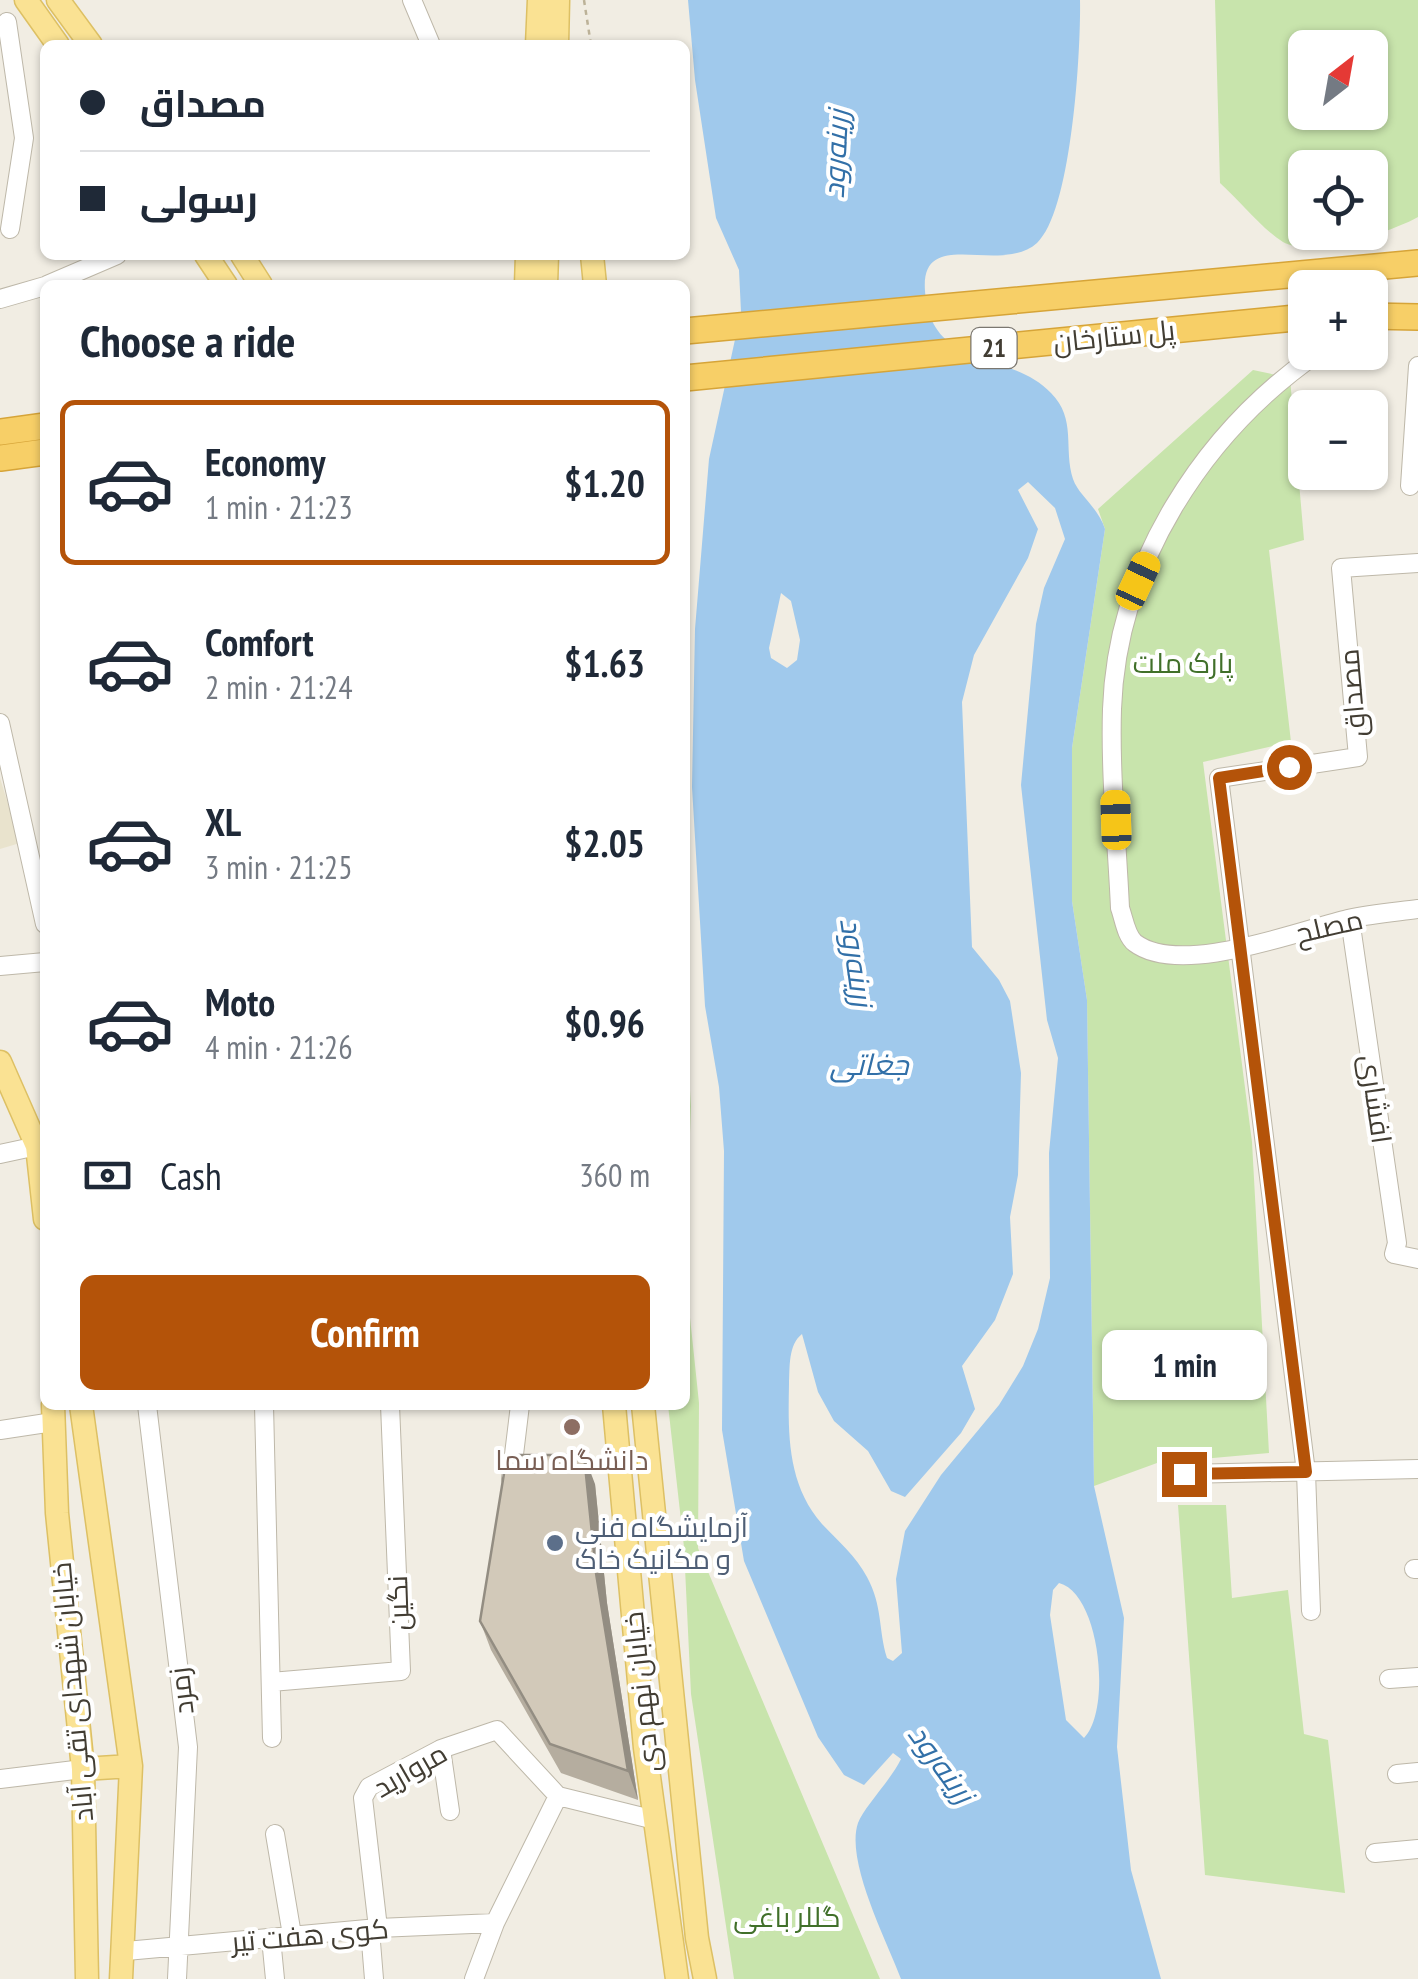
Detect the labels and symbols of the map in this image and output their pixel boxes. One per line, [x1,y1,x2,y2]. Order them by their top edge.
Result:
north arrow [1288,30,1388,130]
water label: زرینه‌رود [813,106,856,199]
street label: پل ستارخان [1051,311,1177,361]
road number: 21 [972,328,1016,368]
car [1112,547,1164,615]
park label: پارک ملت [1133,644,1234,682]
street label: مصداق [1329,647,1374,739]
route start [1267,745,1312,790]
car [1100,789,1132,851]
street label: مصلح [1292,900,1366,952]
water label: زرینه‌رود [832,915,883,1011]
water label: جغاتی [829,1044,910,1083]
street label: افشاری [1352,1052,1401,1146]
callout: 1 min [1102,1329,1266,1399]
marker: دانشگاه سما [561,1416,583,1438]
place label: دانشگاه سما [495,1441,649,1478]
route end [1162,1452,1207,1497]
place label: آزمایشگاه فنی و مکانیک خاک [575,1508,749,1577]
marker: آزمایشگاه فنی و مکانیک خاک [544,1532,566,1554]
street label: خیابان شهدای تقی آباد [42,1561,101,1823]
street label: نگین [378,1575,417,1631]
street label: خیابان نهم دی [614,1610,669,1774]
street label: زمرد [159,1665,202,1717]
water label: زرینه‌رود [900,1716,986,1813]
street label: مروارید [366,1734,453,1805]
park label: گللر باغی [733,1898,841,1935]
street label: کوی هفت تیر [228,1909,390,1960]

